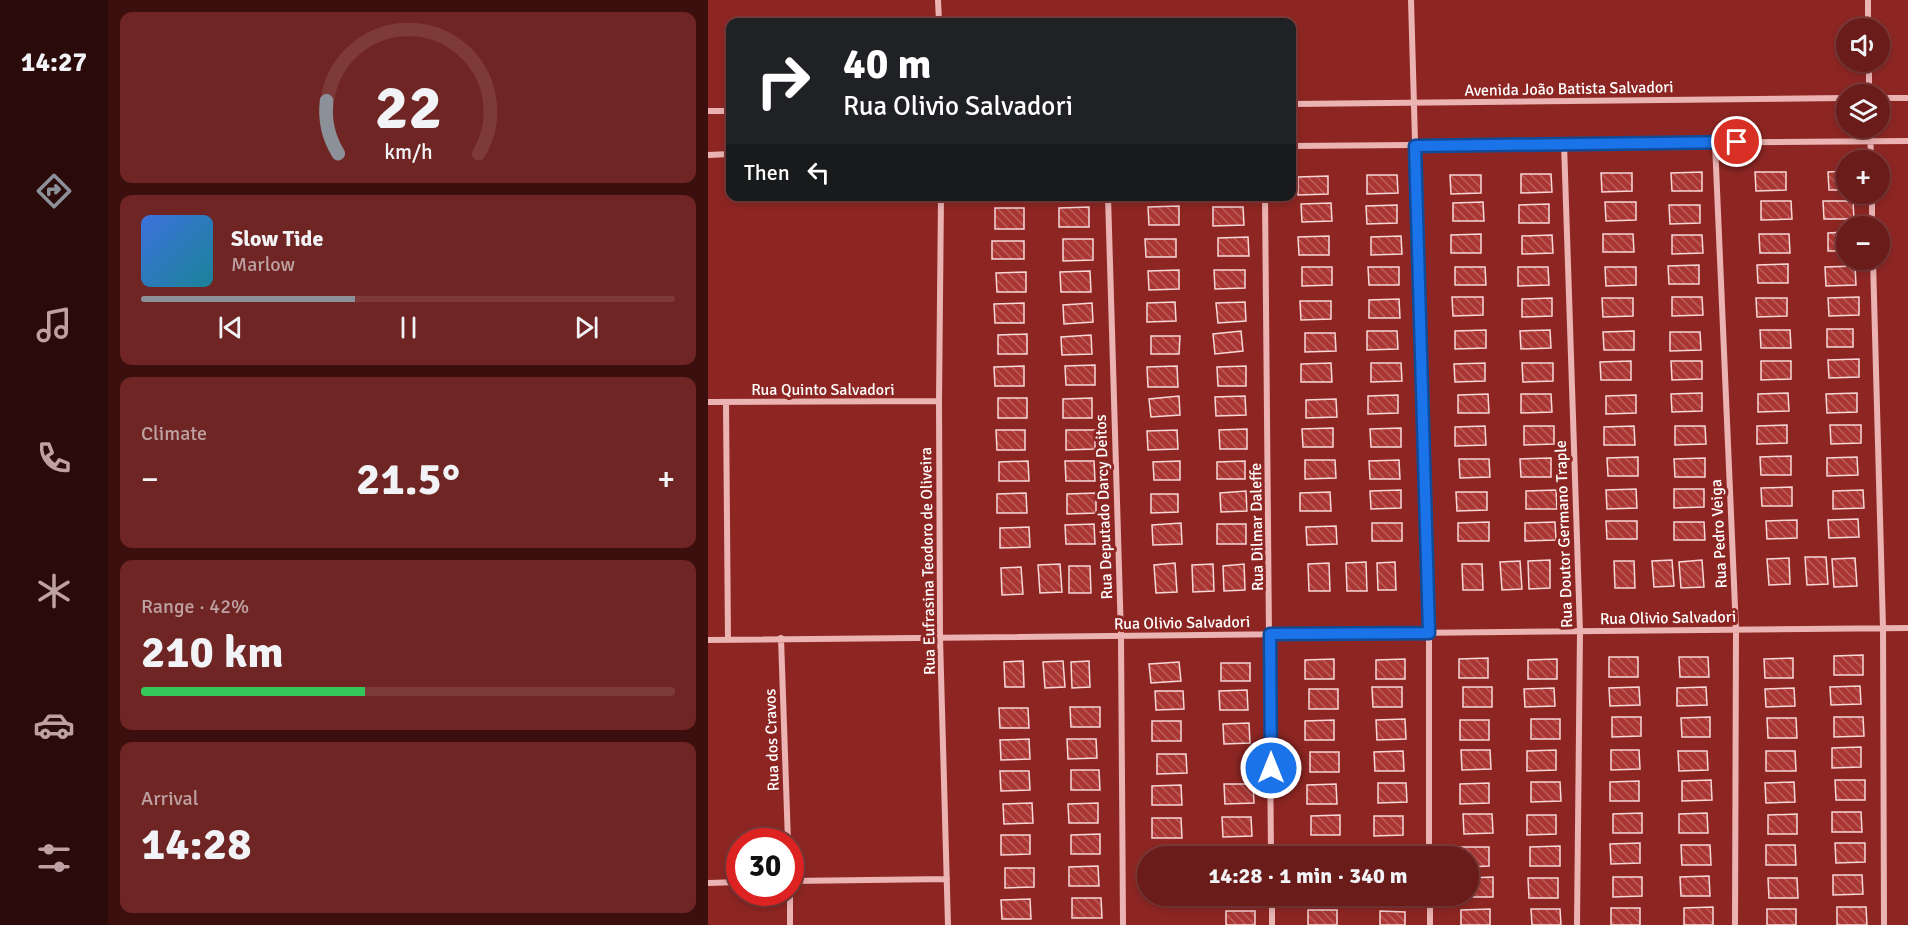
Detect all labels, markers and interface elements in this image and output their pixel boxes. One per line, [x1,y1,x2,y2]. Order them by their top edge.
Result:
map controls [1836,18,1890,270]
button: sound [1836,18,1890,72]
text: 40 m [843,39,932,90]
icon: right [744,42,822,120]
text: 14:27 [21,46,87,79]
text: 22 [374,69,442,146]
street label: Avenida João Batista Salvadori [1464,77,1674,101]
button: layers [1836,84,1890,138]
text: Rua Olivio Salvadori [843,90,1073,123]
pin [1711,116,1762,167]
icon: arrive [1720,125,1753,158]
text: km/h [384,140,432,166]
button: + [1836,150,1890,204]
icon: left [802,156,835,189]
text: Then [744,159,790,186]
icon: directions [33,170,75,212]
button: − [1836,216,1890,270]
text: Slow Tide [231,225,323,252]
text: Marlow [231,252,295,277]
icon: music [33,304,75,346]
icon: previous [214,311,247,344]
icon: pause [392,311,425,344]
icon: next [570,311,603,344]
street label: Rua Quinto Salvadori [751,380,895,400]
street label: Rua Deputado Darcy Deitos [1091,414,1117,600]
text: Climate [141,421,207,446]
icon: phone [33,437,75,479]
street label: Rua Doutor Germano Traple [1551,440,1577,628]
street label: Rua Eufrasina Teodoro de Oliveira [916,447,940,675]
text: 21.5° [356,452,460,507]
text: − [141,459,159,500]
text: + [657,459,675,500]
street label: Rua Dilmar Daleffe [1246,463,1268,591]
street label: Rua Pedro Veiga [1706,479,1732,589]
icon: climate [33,570,75,612]
text: Range · 42% [141,594,249,619]
street label: Rua Olivio Salvadori [1600,607,1736,629]
street label: Rua Olivio Salvadori [1114,612,1250,634]
text: 210 km [141,625,284,680]
street label: Rua dos Cravos [760,688,784,792]
icon: car [33,704,75,746]
position arrow [1239,736,1303,800]
text: Arrival [141,786,199,811]
text: 14:28 [141,817,251,872]
speed limit sign: 30 [726,828,804,906]
icon: filters [33,837,75,879]
text: 14:28 · 1 min · 340 m [1208,862,1408,889]

